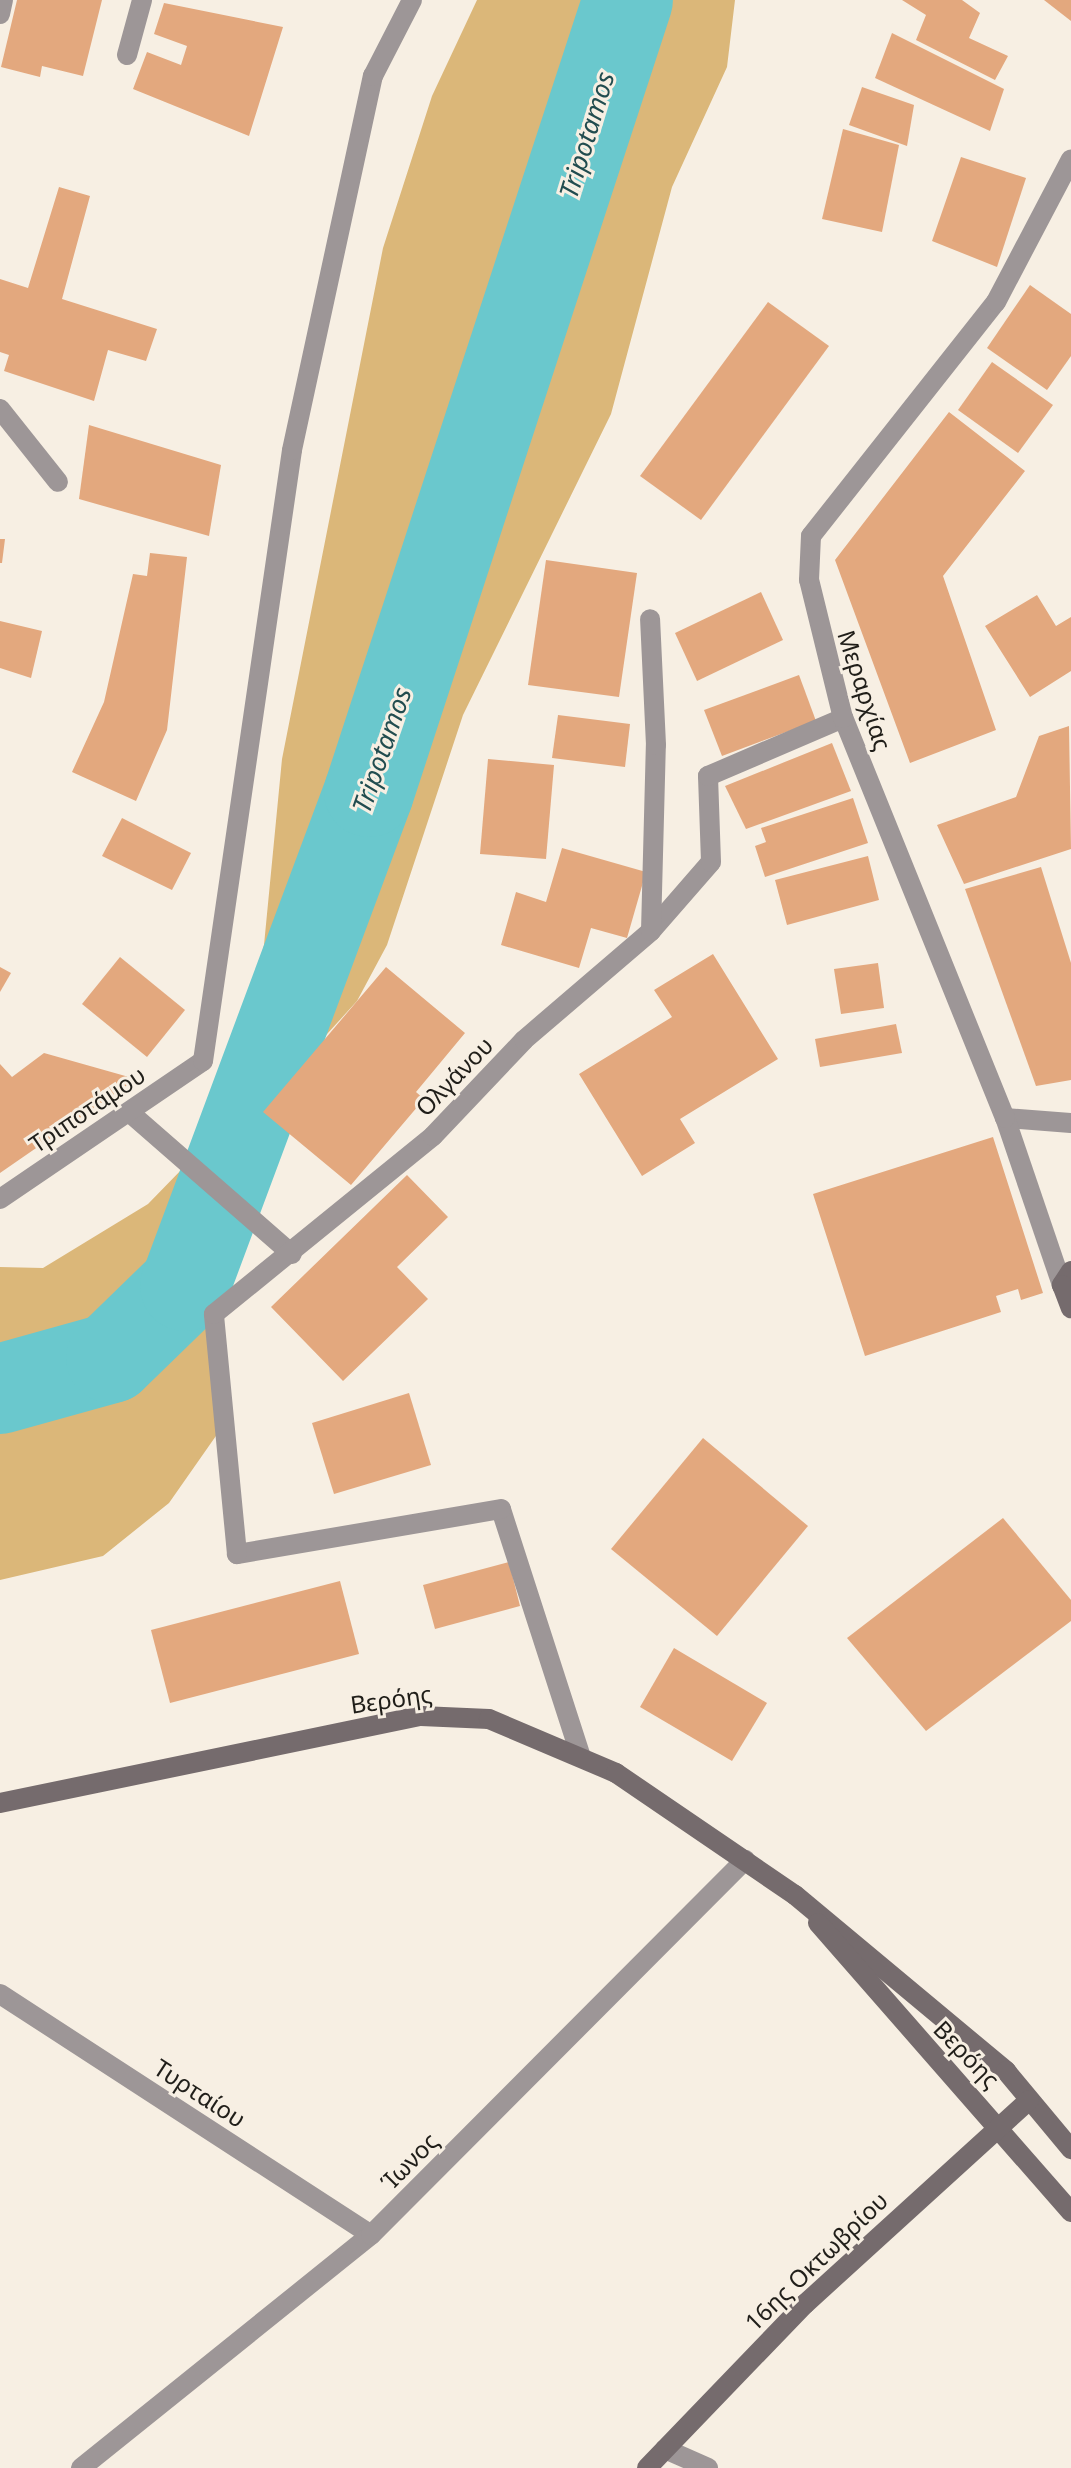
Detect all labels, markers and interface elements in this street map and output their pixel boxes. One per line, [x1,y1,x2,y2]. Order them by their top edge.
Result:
water label: Tripotamos [553,68,621,202]
street label: Μεραρχίας [832,626,898,754]
water label: Tripotamos [346,683,418,817]
street label: Ολγάνου [409,1030,499,1122]
street label: Τριποτάμου [24,1060,150,1158]
street label: Βερόης [348,1679,434,1719]
street label: Βερόης [928,2014,1006,2094]
street label: Τυρταίου [149,2053,251,2133]
street label: Ίωνος [374,2126,444,2196]
street label: 16ης Οκτωβρίου [739,2186,893,2336]

